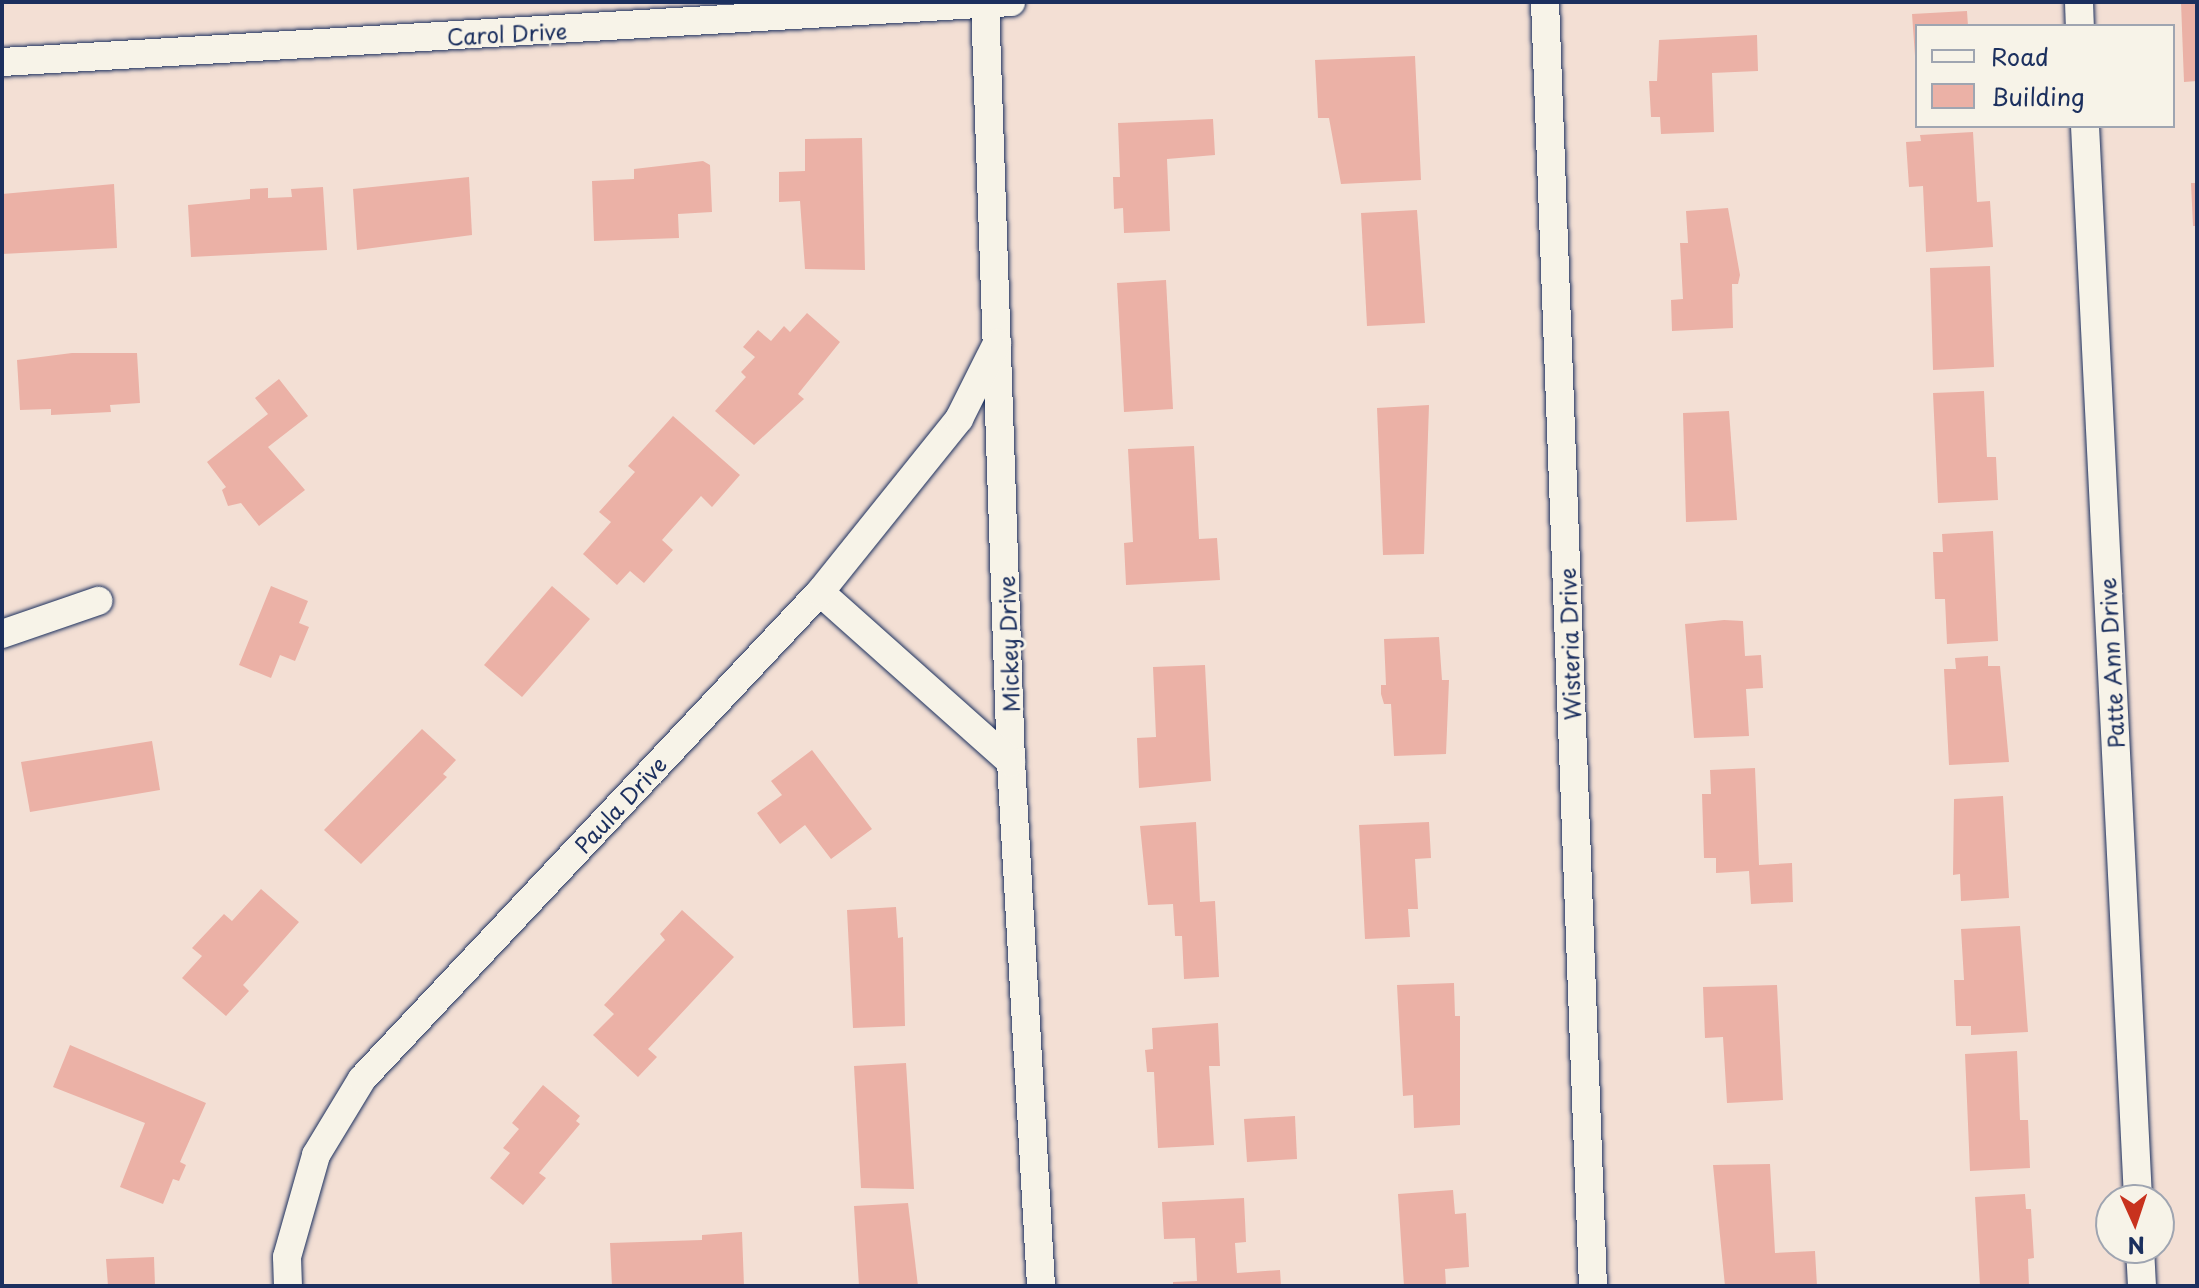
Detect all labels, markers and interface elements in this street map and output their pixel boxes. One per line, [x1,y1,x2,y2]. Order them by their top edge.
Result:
street label: Carol Drive [446,17,568,49]
legend [1915,24,2175,128]
text: Road [1991,38,2049,74]
text: Building [1991,78,2085,114]
street label: Wisteria Drive [1553,567,1585,721]
street label: Mickey Drive [992,574,1024,714]
street label: Patte Ann Drive [2093,578,2129,748]
street label: Paula Drive [569,751,671,857]
north arrow [2095,1184,2175,1264]
text: N [2127,1230,2146,1263]

